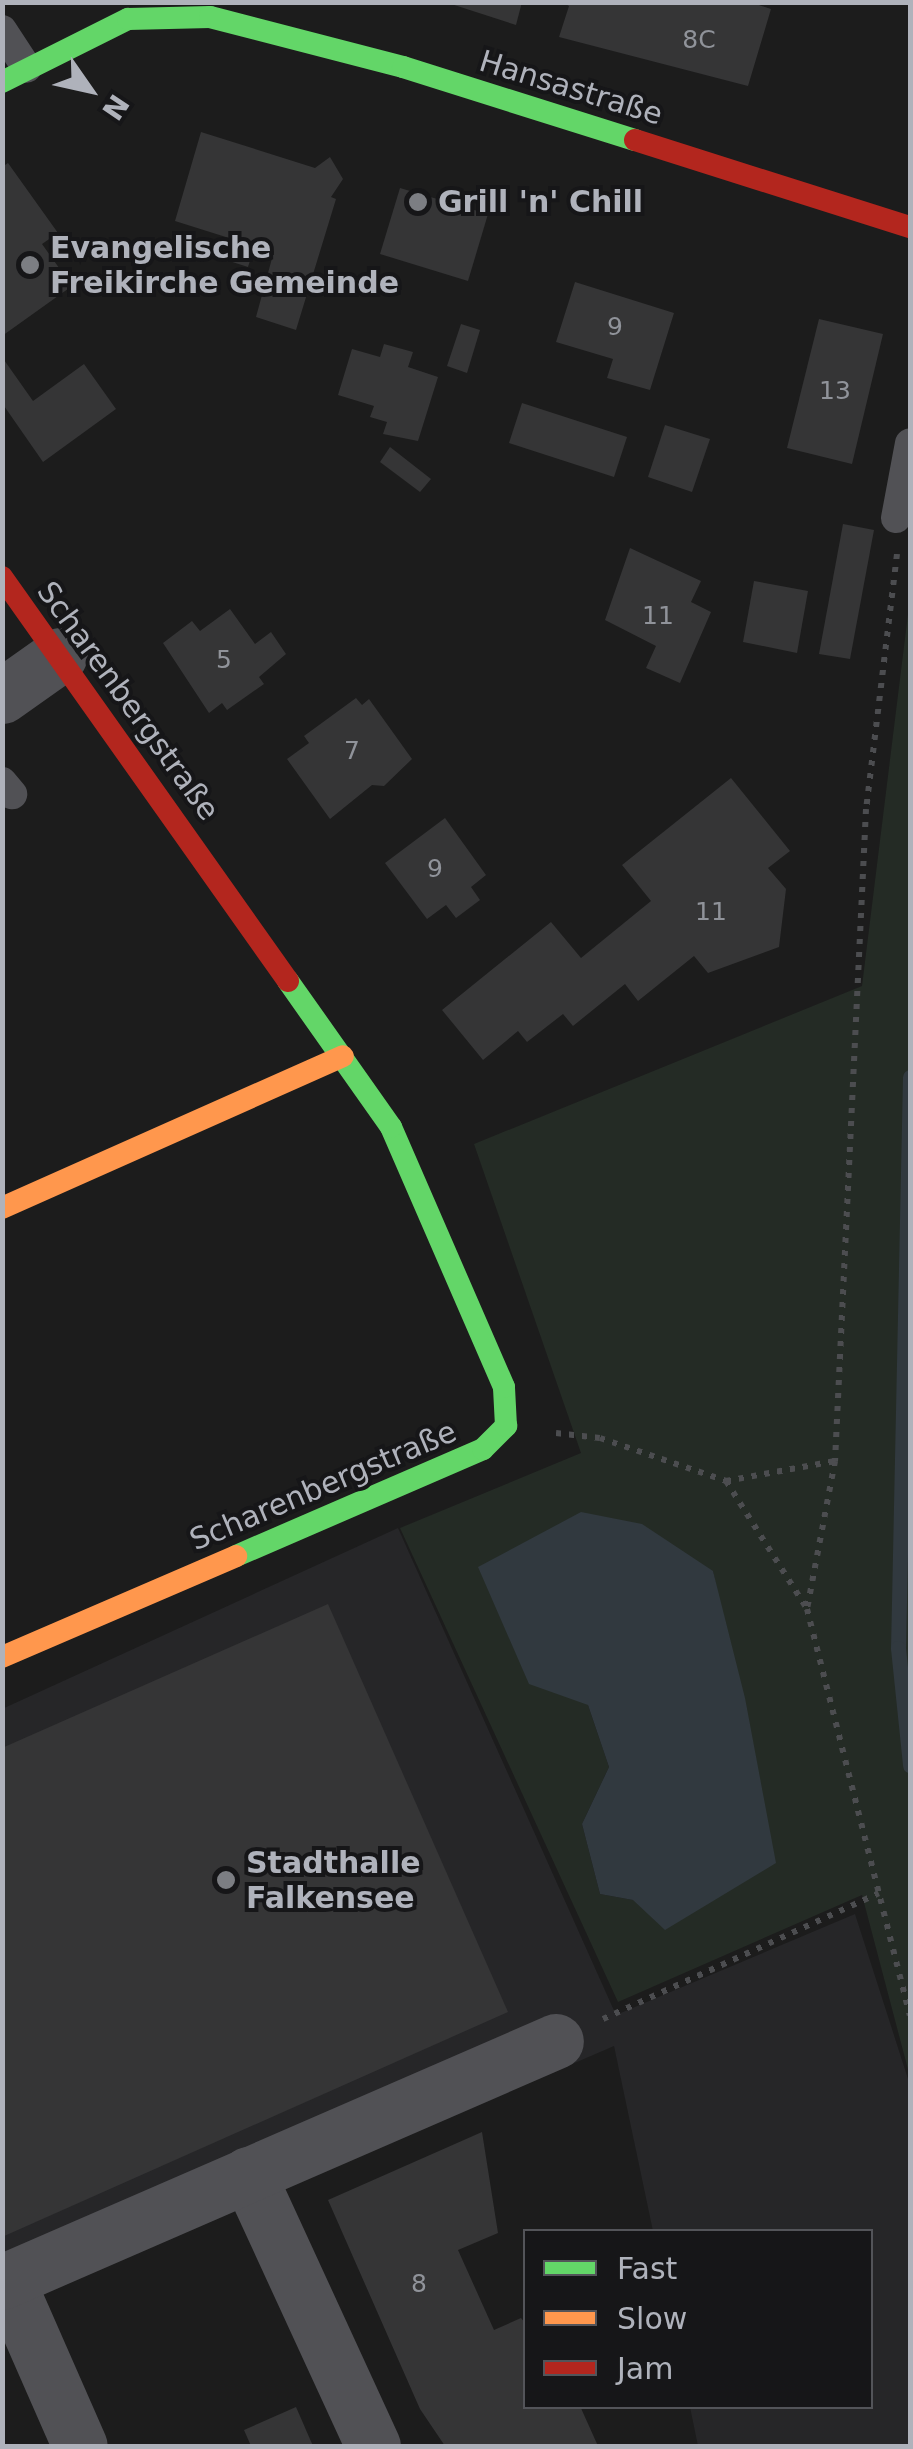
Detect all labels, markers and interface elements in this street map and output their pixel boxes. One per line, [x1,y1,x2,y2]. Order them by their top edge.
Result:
house number: 8C [682,25,716,55]
north arrow [40,40,140,140]
street label: Hansastraße [475,43,667,133]
text: N [95,88,136,126]
place label: Grill 'n' Chill [438,184,643,220]
marker: Grill 'n' Chill [407,191,429,213]
place label: Evangelische Freikirche Gemeinde [50,230,399,300]
marker: Evangelische Freikirche Gemeinde [19,254,41,276]
house number: 9 [607,312,623,342]
house number: 13 [819,376,851,406]
street label: Scharenbergstraße [29,575,227,827]
house number: 11 [642,601,674,631]
house number: 5 [216,645,232,675]
house number: 7 [344,736,360,766]
house number: 9 [427,854,443,884]
house number: 11 [695,897,727,927]
street label: Scharenbergstraße [184,1414,462,1558]
place label: Stadthalle Falkensee [246,1845,421,1916]
marker: Stadthalle Falkensee [215,1869,237,1891]
legend [523,2229,873,2409]
text: Fast [617,2251,677,2286]
house number: 8 [411,2269,427,2299]
text: Slow [617,2301,687,2336]
text: Jam [617,2351,673,2386]

